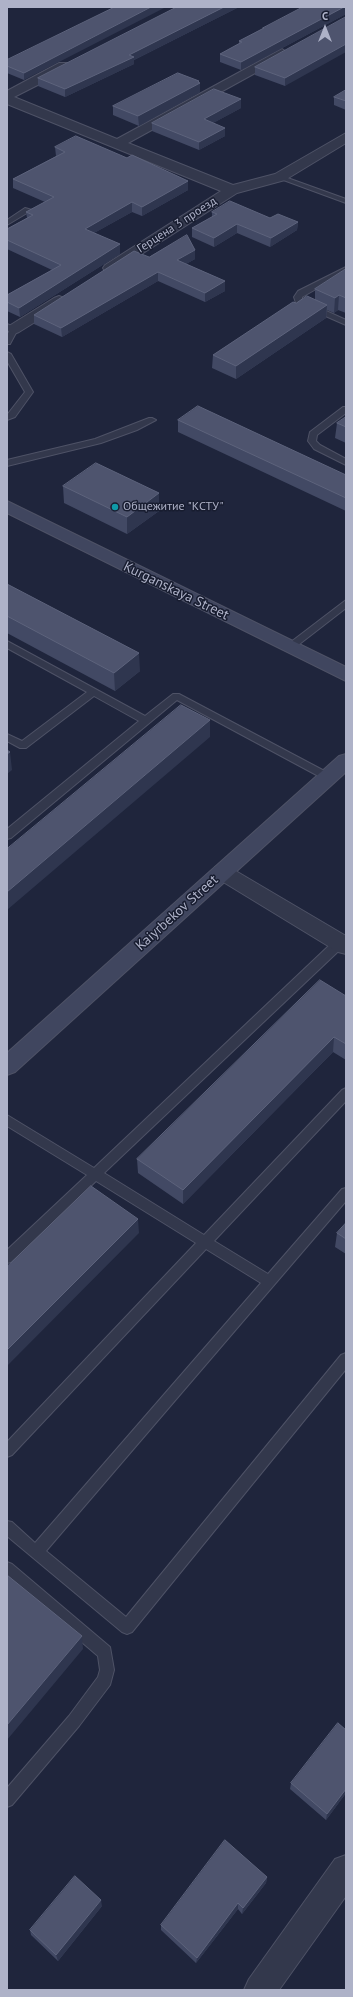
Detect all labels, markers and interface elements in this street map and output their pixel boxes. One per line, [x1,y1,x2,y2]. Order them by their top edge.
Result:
north arrow [305,8,345,48]
text: С [322,9,328,23]
street label: Герцена 3 проезд [135,194,219,256]
place label: Общежитие "КСТУ" [123,500,223,514]
marker: Общежитие "КСТУ" [110,502,120,512]
street label: Kurganskaya Street [121,558,231,624]
street label: Kaiyrbekov Street [132,872,222,954]

